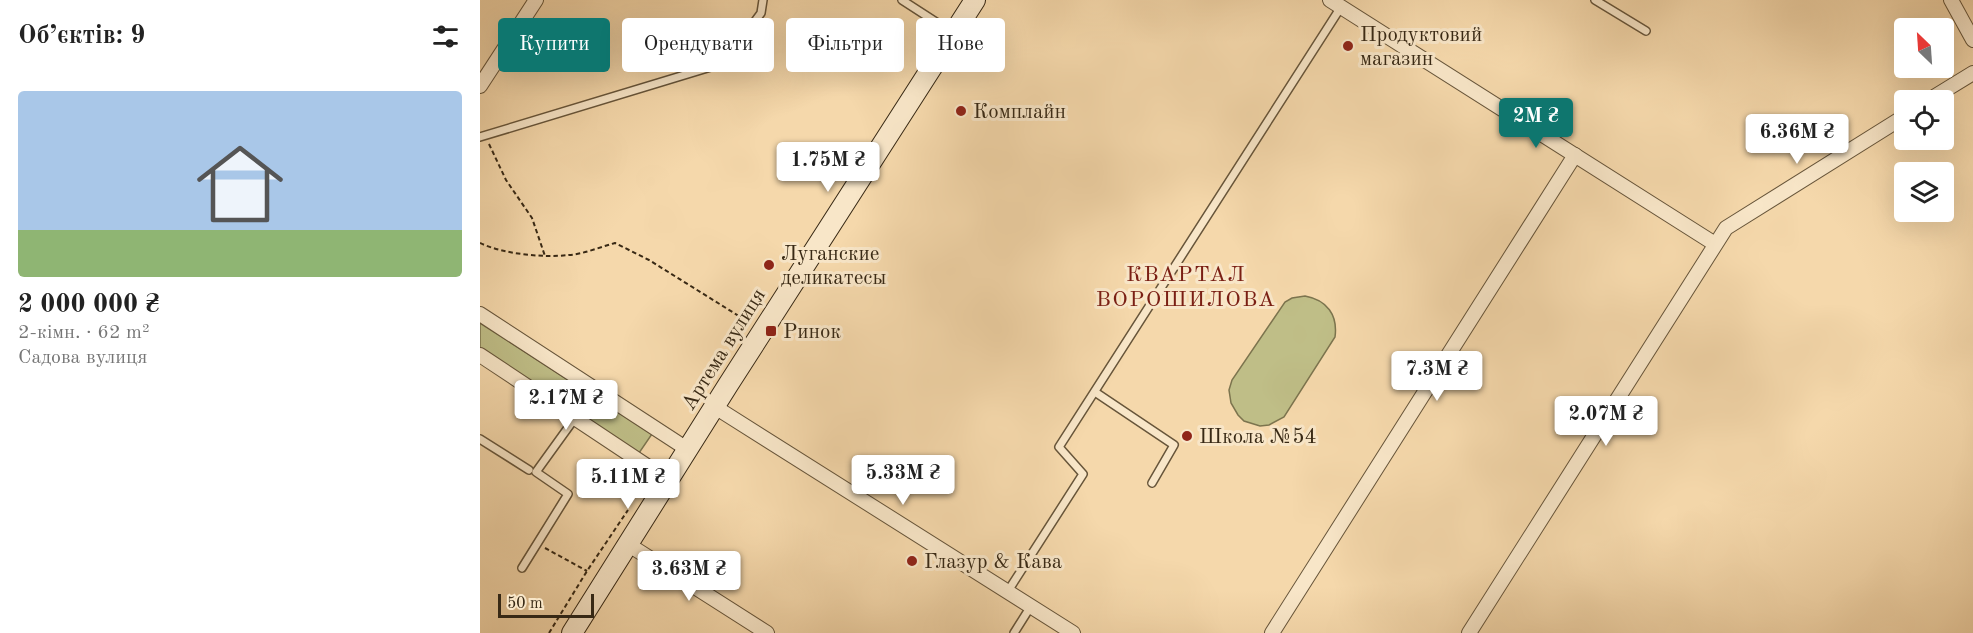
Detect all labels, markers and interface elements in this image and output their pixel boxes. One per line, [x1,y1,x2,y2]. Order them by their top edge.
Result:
chip: Купити [498,18,610,72]
chip: Орендувати [622,18,774,72]
chip: Фільтри [786,18,904,72]
chip: Нове [916,18,1005,72]
north arrow [1894,18,1954,78]
map controls [1894,18,1954,222]
icon: filters [429,20,462,53]
text: Об’єктів: 9 [18,23,145,49]
place label: Продуктовий магазин [1360,25,1482,70]
marker: Продуктовий магазин [1341,39,1355,53]
button: locate [1894,90,1954,150]
pin: 2M ₴ [1500,98,1572,149]
place label: Комплайн [973,102,1066,123]
marker: Комплайн [954,104,968,118]
text: 2M ₴ [1513,107,1559,127]
pin: 6.36M ₴ [1742,114,1852,165]
text: 6.36M ₴ [1760,123,1834,143]
icon: home [186,130,294,238]
pin: 1.75M ₴ [773,142,883,193]
text: 1.75M ₴ [791,151,865,171]
button: layers [1894,162,1954,222]
place label: Луганские деликатесы [781,244,886,289]
marker: Луганские деликатесы [762,258,776,272]
district label: КВАРТАЛ ВОРОШИЛОВА [1096,264,1276,311]
street label: Артема вулиця [678,285,770,414]
text: 2 000 000 ₴ [18,292,160,318]
place label: Ринок [783,322,842,343]
text: 2-кімн. · 62 m² [18,323,150,343]
marker: Ринок [764,324,778,338]
text: Садова вулиця [18,348,147,368]
pin: 7.3M ₴ [1388,351,1486,402]
text: 7.3M ₴ [1405,360,1469,380]
pin: 2.17M ₴ [511,380,621,431]
text: 2.17M ₴ [529,389,603,409]
pin: 2.07M ₴ [1551,396,1661,447]
text: 2.07M ₴ [1569,405,1643,425]
place label: Школа №54 [1199,427,1317,448]
marker: Школа №54 [1180,429,1194,443]
pin: 5.33M ₴ [848,455,958,506]
pin: 5.11M ₴ [573,459,683,510]
text: 5.33M ₴ [866,464,940,484]
text: 5.11M ₴ [591,468,665,488]
pin: 3.63M ₴ [634,551,744,602]
place label: Глазур & Кава [924,552,1062,573]
marker: Глазур & Кава [905,554,919,568]
text: 3.63M ₴ [652,560,726,580]
scale bar [498,591,594,618]
text: 50 m [507,596,543,612]

